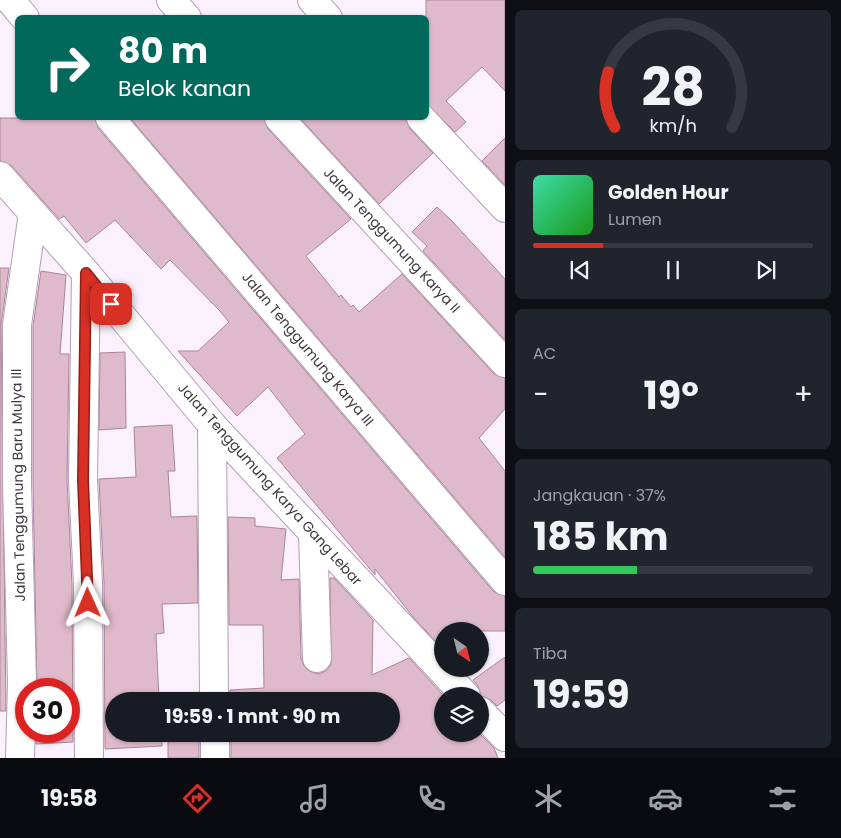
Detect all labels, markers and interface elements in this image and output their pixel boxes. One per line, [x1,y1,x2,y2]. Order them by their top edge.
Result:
text: 80 m [118,26,208,75]
icon: right [35,35,100,100]
text: 28 [641,51,705,124]
text: Belok kanan [118,73,251,104]
text: km/h [649,113,697,138]
street label: Jalan Tenggumung Karya II [319,163,465,317]
text: Golden Hour [608,179,729,206]
text: Lumen [608,208,662,231]
icon: previous [566,256,594,284]
icon: pause [659,256,687,284]
icon: next [752,256,780,284]
street label: Jalan Tenggumung Karya III [237,268,379,430]
pin [90,283,132,325]
icon: arrive [97,290,125,318]
text: AC [533,342,556,365]
street label: Jalan Tenggumung Baru Mulya III [6,368,30,602]
text: 19° [644,369,699,422]
text: − [533,375,548,414]
text: + [794,375,813,414]
street label: Jalan Tenggumung Karya Gang Lebar [173,378,367,590]
text: Jangkauan · 37% [533,484,666,507]
text: 185 km [533,510,668,563]
position arrow [61,576,113,628]
north arrow [434,622,489,678]
map controls [434,622,489,742]
text: Tiba [533,642,567,665]
text: 19:59 [533,668,630,721]
speed limit sign: 30 [15,678,80,743]
button: layers [434,687,489,742]
text: 19:59 · 1 mnt · 90 m [165,703,340,730]
icon: directions [180,781,215,816]
icon: music [297,781,332,816]
icon: phone [414,781,449,816]
icon: climate [531,781,566,816]
icon: car [648,781,683,816]
icon: filters [765,781,800,816]
text: 19:58 [41,783,98,814]

